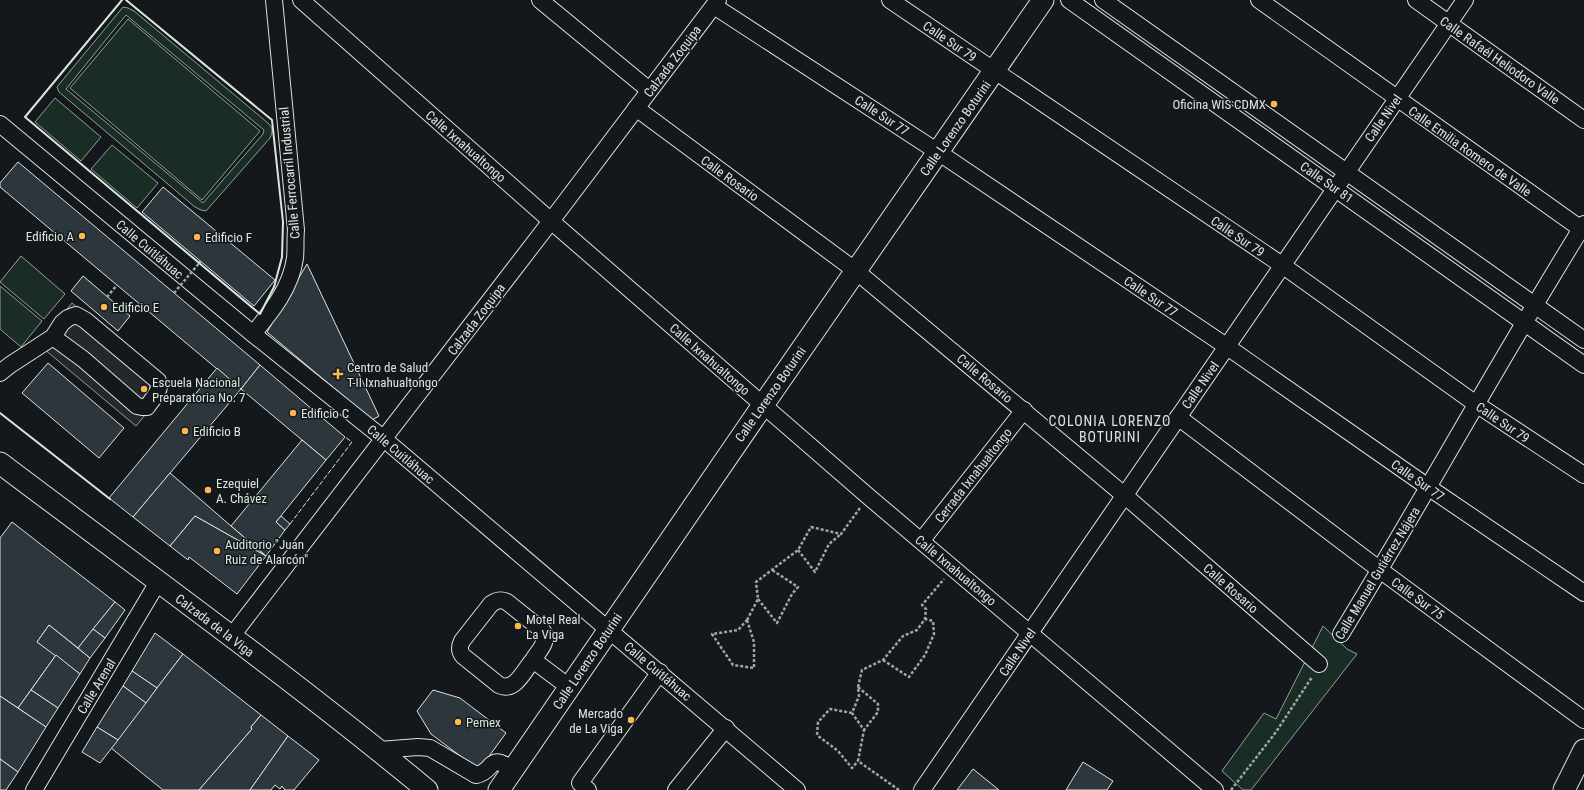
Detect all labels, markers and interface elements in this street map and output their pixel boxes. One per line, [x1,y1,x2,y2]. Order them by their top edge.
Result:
street label: Calle Rafaél Heliodoro Valle [1437,13,1562,107]
street label: Calle Sur 79 [920,18,979,65]
street label: Calzada Zoquipa [641,23,704,100]
street label: Calle Lorenzo Boturini [917,78,994,179]
street label: Calle Sur 77 [852,92,912,138]
street label: Calle Nivel [1362,92,1405,145]
place label: Oficina WIS CDMX [1173,97,1266,112]
marker: Oficina WIS CDMX [1269,99,1279,109]
street label: Calle Emilia Romero de Valle [1405,103,1534,200]
street label: Calle Ferrocarril Industrial [276,106,303,240]
street label: Calle Ixnahualtongo [422,107,509,185]
street label: Calle Rosario [698,152,762,204]
street label: Calle Sur 81 [1297,159,1356,206]
street label: Calle Sur 79 [1208,213,1267,260]
street label: Calle Cuitláhuac [113,217,186,282]
place label: Edificio A [26,229,75,244]
place label: Edificio F [205,230,252,245]
marker: Edificio A [77,231,87,241]
marker: Edificio F [192,232,202,242]
street label: Calle Sur 77 [1121,273,1180,320]
street label: Calzada Zoquipa [445,281,508,358]
place label: Edificio E [112,300,159,315]
marker: Edificio E [99,302,109,312]
street label: Calle Ixnahualtongo [666,320,753,398]
street label: Calle Lorenzo Boturini [732,344,809,445]
street label: Calle Rosario [954,351,1015,406]
street label: Calle Nivel [1179,359,1222,412]
place label: Centro de Salud T-II Ixnahualtongo [347,360,438,390]
marker: Centro de Salud T-II Ixnahualtongo [332,368,344,380]
place label: Escuela Nacional Preparatoria No. 7 [152,375,246,405]
marker: Escuela Nacional Preparatoria No. 7 [139,384,149,394]
street label: Calle Sur 79 [1473,399,1532,446]
place label: Edificio C [301,406,349,421]
marker: Edificio C [288,408,298,418]
district label: COLONIA LORENZO BOTURINI [1049,413,1171,445]
street label: Calle Cuitláhuac [364,422,437,487]
place label: Edificio B [193,424,241,439]
street label: Cerrada Ixnahualtongo [932,425,1015,526]
marker: Edificio B [180,426,190,436]
street label: Calle Sur 77 [1388,457,1447,504]
place label: Ezequiel A. Chávez [216,476,267,506]
marker: Ezequiel A. Chávez [203,485,213,495]
street label: Calle Manuel Gutiérrez Nájera [1332,504,1423,642]
street label: Calle Ixnahualtongo [912,532,999,609]
place label: Auditorio "Juan Ruiz de Alarcón" [225,537,308,567]
marker: Auditorio "Juan Ruiz de Alarcón" [212,546,222,556]
street label: Calle Rosario [1200,561,1261,616]
street label: Calle Sur 75 [1388,574,1447,623]
street label: Calzada de la Viga [172,591,257,660]
street label: Calle Lorenzo Boturini [550,610,625,712]
place label: Motel Real La Viga [526,612,580,642]
marker: Motel Real La Viga [513,621,523,631]
street label: Calle Nivel [996,626,1039,679]
street label: Calle Cuitláhuac [621,639,694,704]
street label: Calle Arenal [74,656,119,717]
place label: Mercado de La Viga [569,706,623,736]
place label: Pemex [466,715,501,730]
marker: Mercado de La Viga [626,715,636,725]
marker: Pemex [453,717,463,727]

